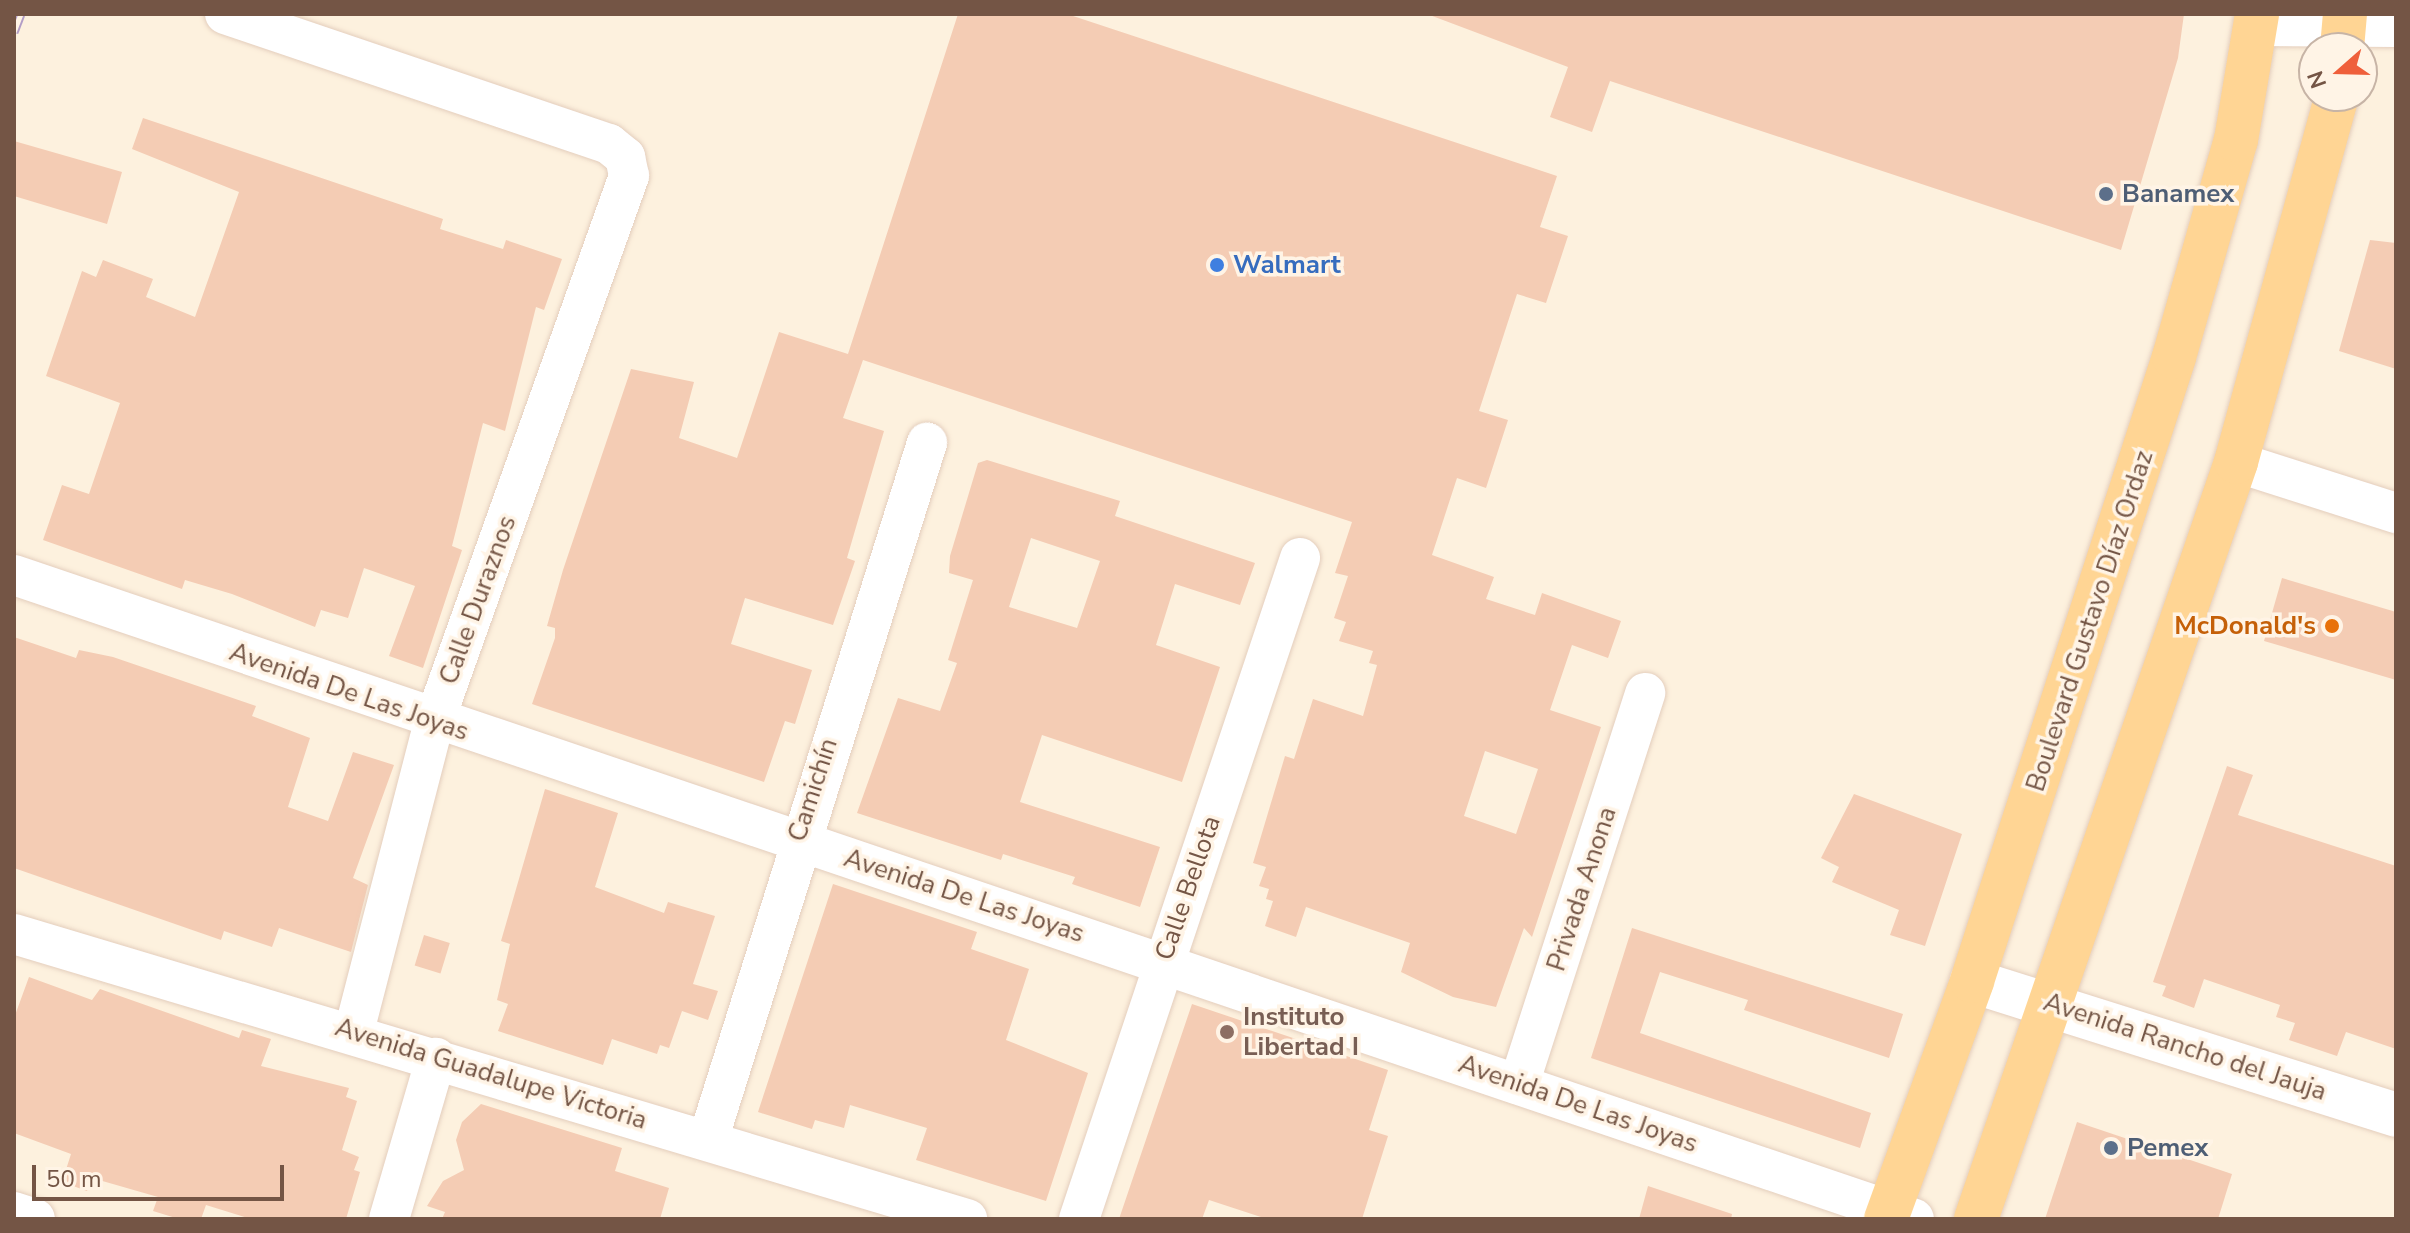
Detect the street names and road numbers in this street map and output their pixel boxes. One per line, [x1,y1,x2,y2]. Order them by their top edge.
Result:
street label: Boulevard Gustavo Díaz Ordaz [2020,447,2160,795]
street label: Calle Duraznos [433,511,523,689]
street label: Avenida De Las Joyas [225,636,473,748]
street label: Camichín [782,734,844,846]
street label: Privada Anona [1541,803,1623,975]
street label: Calle Bellota [1149,812,1227,964]
street label: Avenida De Las Joyas [840,842,1088,950]
street label: Avenida Rancho del Jauja [2040,986,2330,1108]
street label: Avenida Guadalupe Victoria [331,1012,651,1136]
street label: Avenida De Las Joyas [1454,1048,1702,1160]

